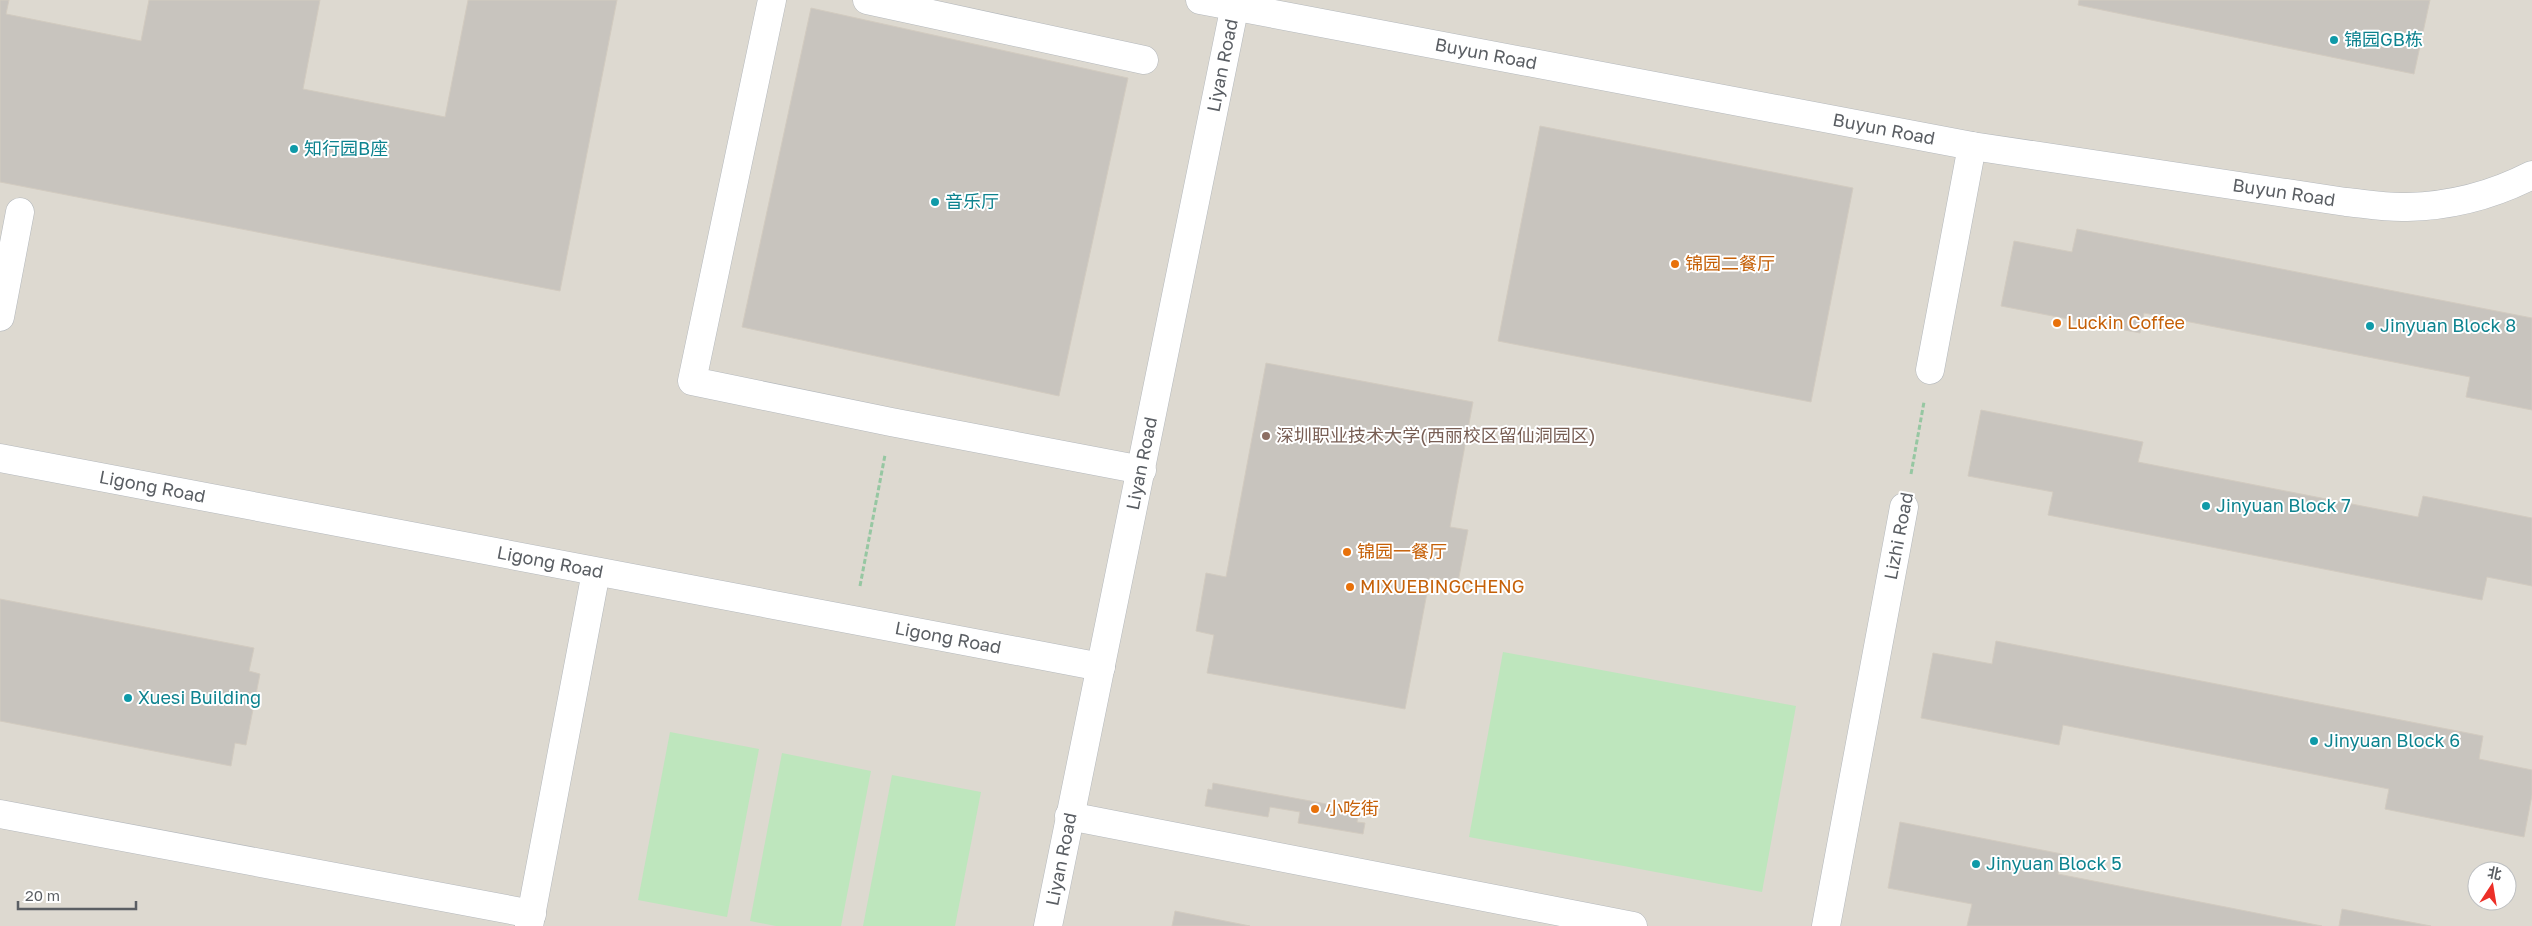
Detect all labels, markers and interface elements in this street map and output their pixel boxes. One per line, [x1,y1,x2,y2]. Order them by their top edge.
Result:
street label: Liyan Road [1202,17,1242,114]
place label: 锦园GB栋 [2344,28,2423,50]
street label: Buyun Road [1433,33,1539,74]
marker: 锦园GB栋 [2328,34,2340,46]
street label: Buyun Road [1831,108,1937,149]
place label: 知行园B座 [304,137,388,159]
marker: 知行园B座 [288,143,300,155]
street label: Buyun Road [2231,173,2337,210]
place label: 音乐厅 [945,190,999,212]
marker: 音乐厅 [929,196,941,208]
place label: 锦园二餐厅 [1685,252,1775,274]
marker: 锦园二餐厅 [1669,258,1681,270]
place label: Luckin Coffee [2067,311,2185,333]
place label: Jinyuan Block 8 [2380,314,2516,336]
marker: Luckin Coffee [2051,317,2063,329]
marker: Jinyuan Block 8 [2364,320,2376,332]
street label: Liyan Road [1121,415,1161,512]
place label: 深圳职业技术大学(西丽校区留仙洞园区) [1276,424,1596,446]
marker: 深圳职业技术大学(西丽校区留仙洞园区) [1260,430,1272,442]
street label: Ligong Road [97,465,207,507]
street label: Lizhi Road [1879,490,1917,581]
place label: Jinyuan Block 7 [2216,494,2351,516]
marker: Jinyuan Block 7 [2200,500,2212,512]
place label: 锦园一餐厅 [1357,540,1447,562]
street label: Ligong Road [495,541,605,582]
marker: 锦园一餐厅 [1341,546,1353,558]
place label: MIXUEBINGCHENG [1360,575,1524,597]
marker: MIXUEBINGCHENG [1344,581,1356,593]
street label: Ligong Road [893,616,1003,658]
place label: Xuesi Building [138,686,261,708]
marker: Xuesi Building [122,692,134,704]
place label: Jinyuan Block 6 [2324,729,2460,751]
marker: Jinyuan Block 6 [2308,735,2320,747]
place label: 小吃街 [1325,797,1379,819]
marker: 小吃街 [1309,803,1321,815]
street label: Liyan Road [1040,811,1081,908]
place label: Jinyuan Block 5 [1986,852,2122,874]
marker: Jinyuan Block 5 [1970,858,1982,870]
north arrow [2467,861,2517,911]
text: 北 [2486,863,2503,883]
scale bar [18,878,135,910]
text: 20 m [25,886,60,904]

